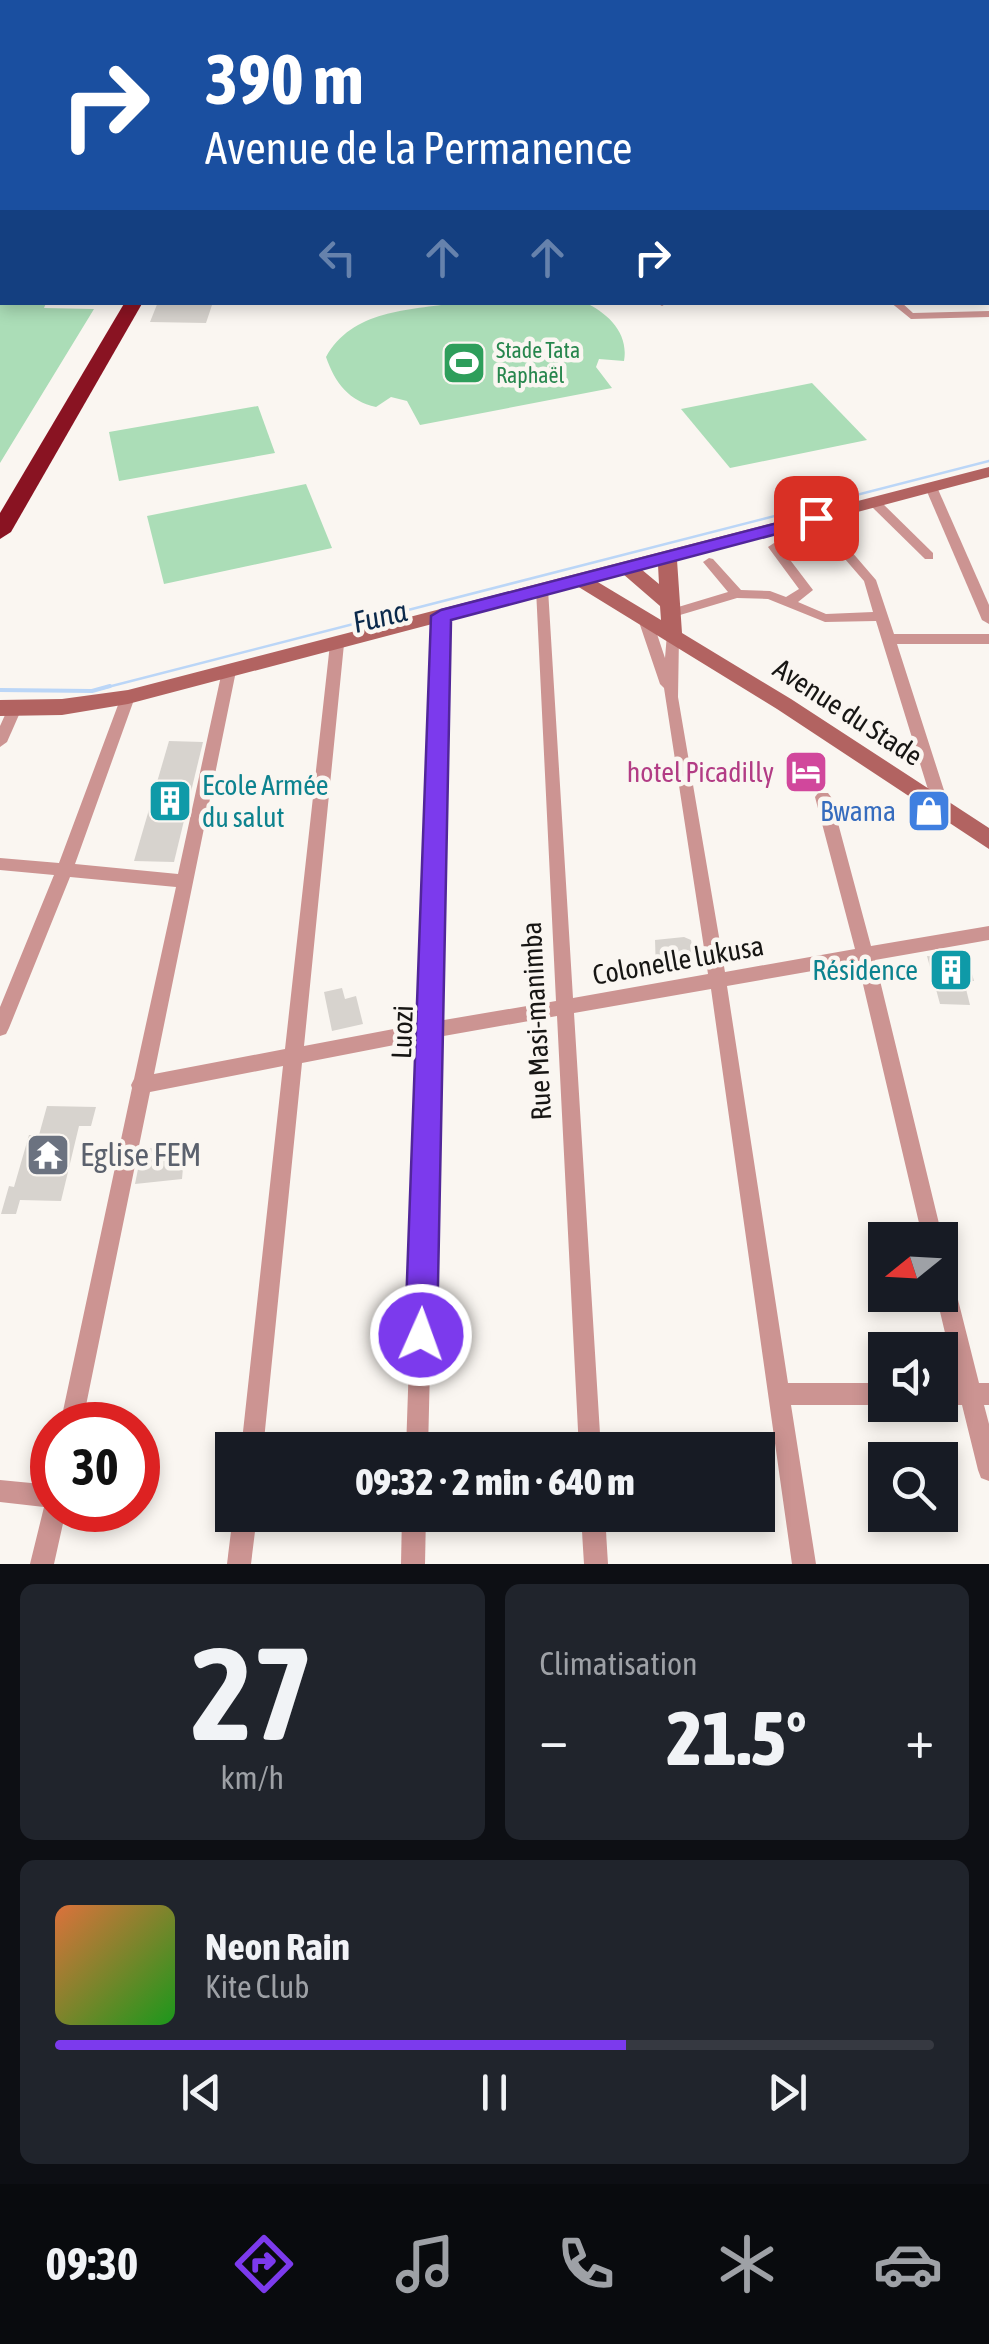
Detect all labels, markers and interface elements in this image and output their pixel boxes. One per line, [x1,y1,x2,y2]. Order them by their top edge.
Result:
text: 390 m [205,39,364,119]
icon: right [40,40,170,170]
text: Avenue de la Permanence [205,122,632,174]
icon: left [310,230,365,285]
icon: ahead [415,230,470,285]
icon: ahead [520,230,575,285]
icon: right [625,230,680,285]
place label: Stade Tata Raphaël [496,337,580,388]
sports icon: Stade Tata Raphaël [441,340,487,386]
pin [774,476,859,561]
icon: arrive [789,491,844,546]
water label: Funa [349,593,410,639]
street label: Avenue du Stade [768,652,928,772]
hotel icon: hotel Picadilly [783,749,829,795]
place label: hotel Picadilly [627,756,774,788]
place label: Ecole Armée du salut [202,769,329,833]
building icon: Ecole Armée du salut [147,778,193,824]
shop icon: Bwama [906,788,952,834]
place label: Bwama [820,795,896,827]
street label: Rue Masi-manimba [515,921,557,1121]
street label: Colonelle lukusa [590,929,766,991]
building icon: Résidence [928,947,974,993]
place label: Résidence [812,954,918,986]
street label: Luozi [385,1005,419,1059]
temple icon: Eglise FEM [25,1132,71,1178]
place label: Eglise FEM [80,1136,201,1173]
north arrow [868,1222,958,1312]
map controls [868,1222,958,1532]
position arrow [369,1283,473,1387]
button: sound [868,1332,958,1422]
speed limit sign: 30 [30,1402,160,1532]
button: search [868,1442,958,1532]
text: 09:32 · 2 min · 640 m [355,1460,635,1503]
text: 27 [191,1619,313,1768]
text: Climatisation [540,1645,698,1682]
text: 21.5° [667,1695,807,1781]
text: − [540,1707,568,1770]
text: + [905,1707,934,1770]
text: km/h [221,1759,284,1796]
text: Neon Rain [205,1925,350,1968]
text: Kite Club [205,1968,309,2005]
icon: previous [174,2065,229,2120]
icon: pause [467,2065,522,2120]
icon: next [760,2065,815,2120]
icon: directions [229,2229,299,2299]
icon: music [390,2229,460,2299]
icon: phone [551,2229,621,2299]
icon: climate [712,2229,782,2299]
icon: car [873,2229,943,2299]
text: 09:30 [46,2238,138,2290]

